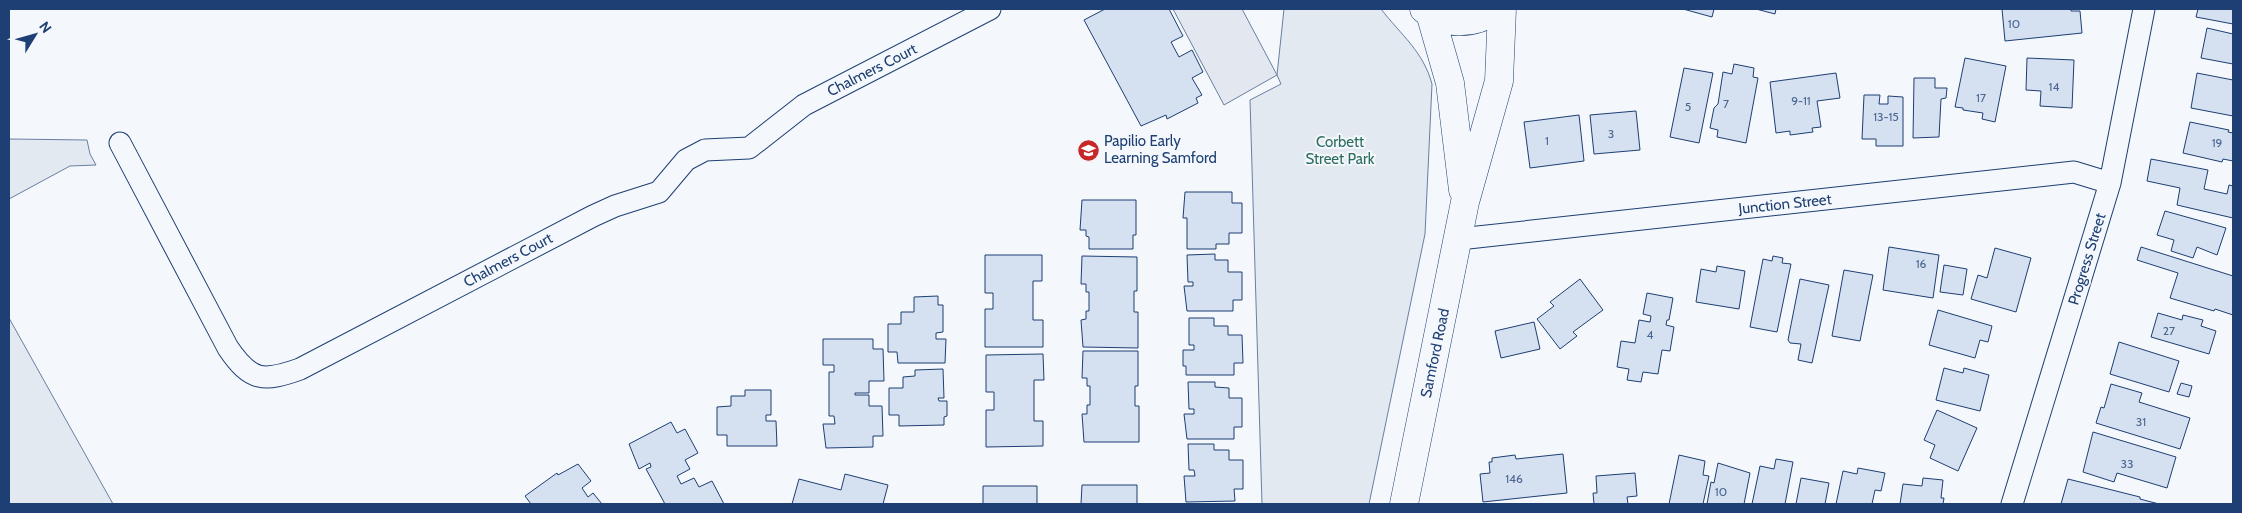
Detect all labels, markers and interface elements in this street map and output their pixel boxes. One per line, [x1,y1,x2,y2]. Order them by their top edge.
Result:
north arrow [10,10,60,60]
house number: 10 [2008,16,2020,31]
text: N [35,18,56,37]
street label: Chalmers Court [824,40,920,100]
house number: 14 [2049,79,2059,94]
house number: 17 [1976,90,1986,105]
house number: 9-11 [1791,93,1811,108]
house number: 7 [1723,96,1729,111]
house number: 5 [1685,99,1691,114]
house number: 13-15 [1873,109,1899,124]
house number: 3 [1608,126,1614,141]
place label: Papilio Early Learning Samford [1104,132,1217,167]
park label: Corbett Street Park [1306,133,1375,168]
house number: 1 [1545,133,1549,148]
house number: 19 [2212,135,2223,150]
school or university icon: Papilio Early Learning Samford [1076,138,1100,162]
street label: Junction Street [1737,190,1832,218]
street label: Progress Street [2064,211,2110,307]
street label: Chalmers Court [460,229,556,291]
house number: 16 [1916,256,1927,271]
street label: Samford Road [1417,307,1453,399]
house number: 27 [2163,323,2175,338]
house number: 4 [1647,327,1654,342]
house number: 31 [2136,414,2146,429]
house number: 33 [2121,456,2133,471]
house number: 146 [1505,471,1523,486]
house number: 10 [1715,484,1727,499]

